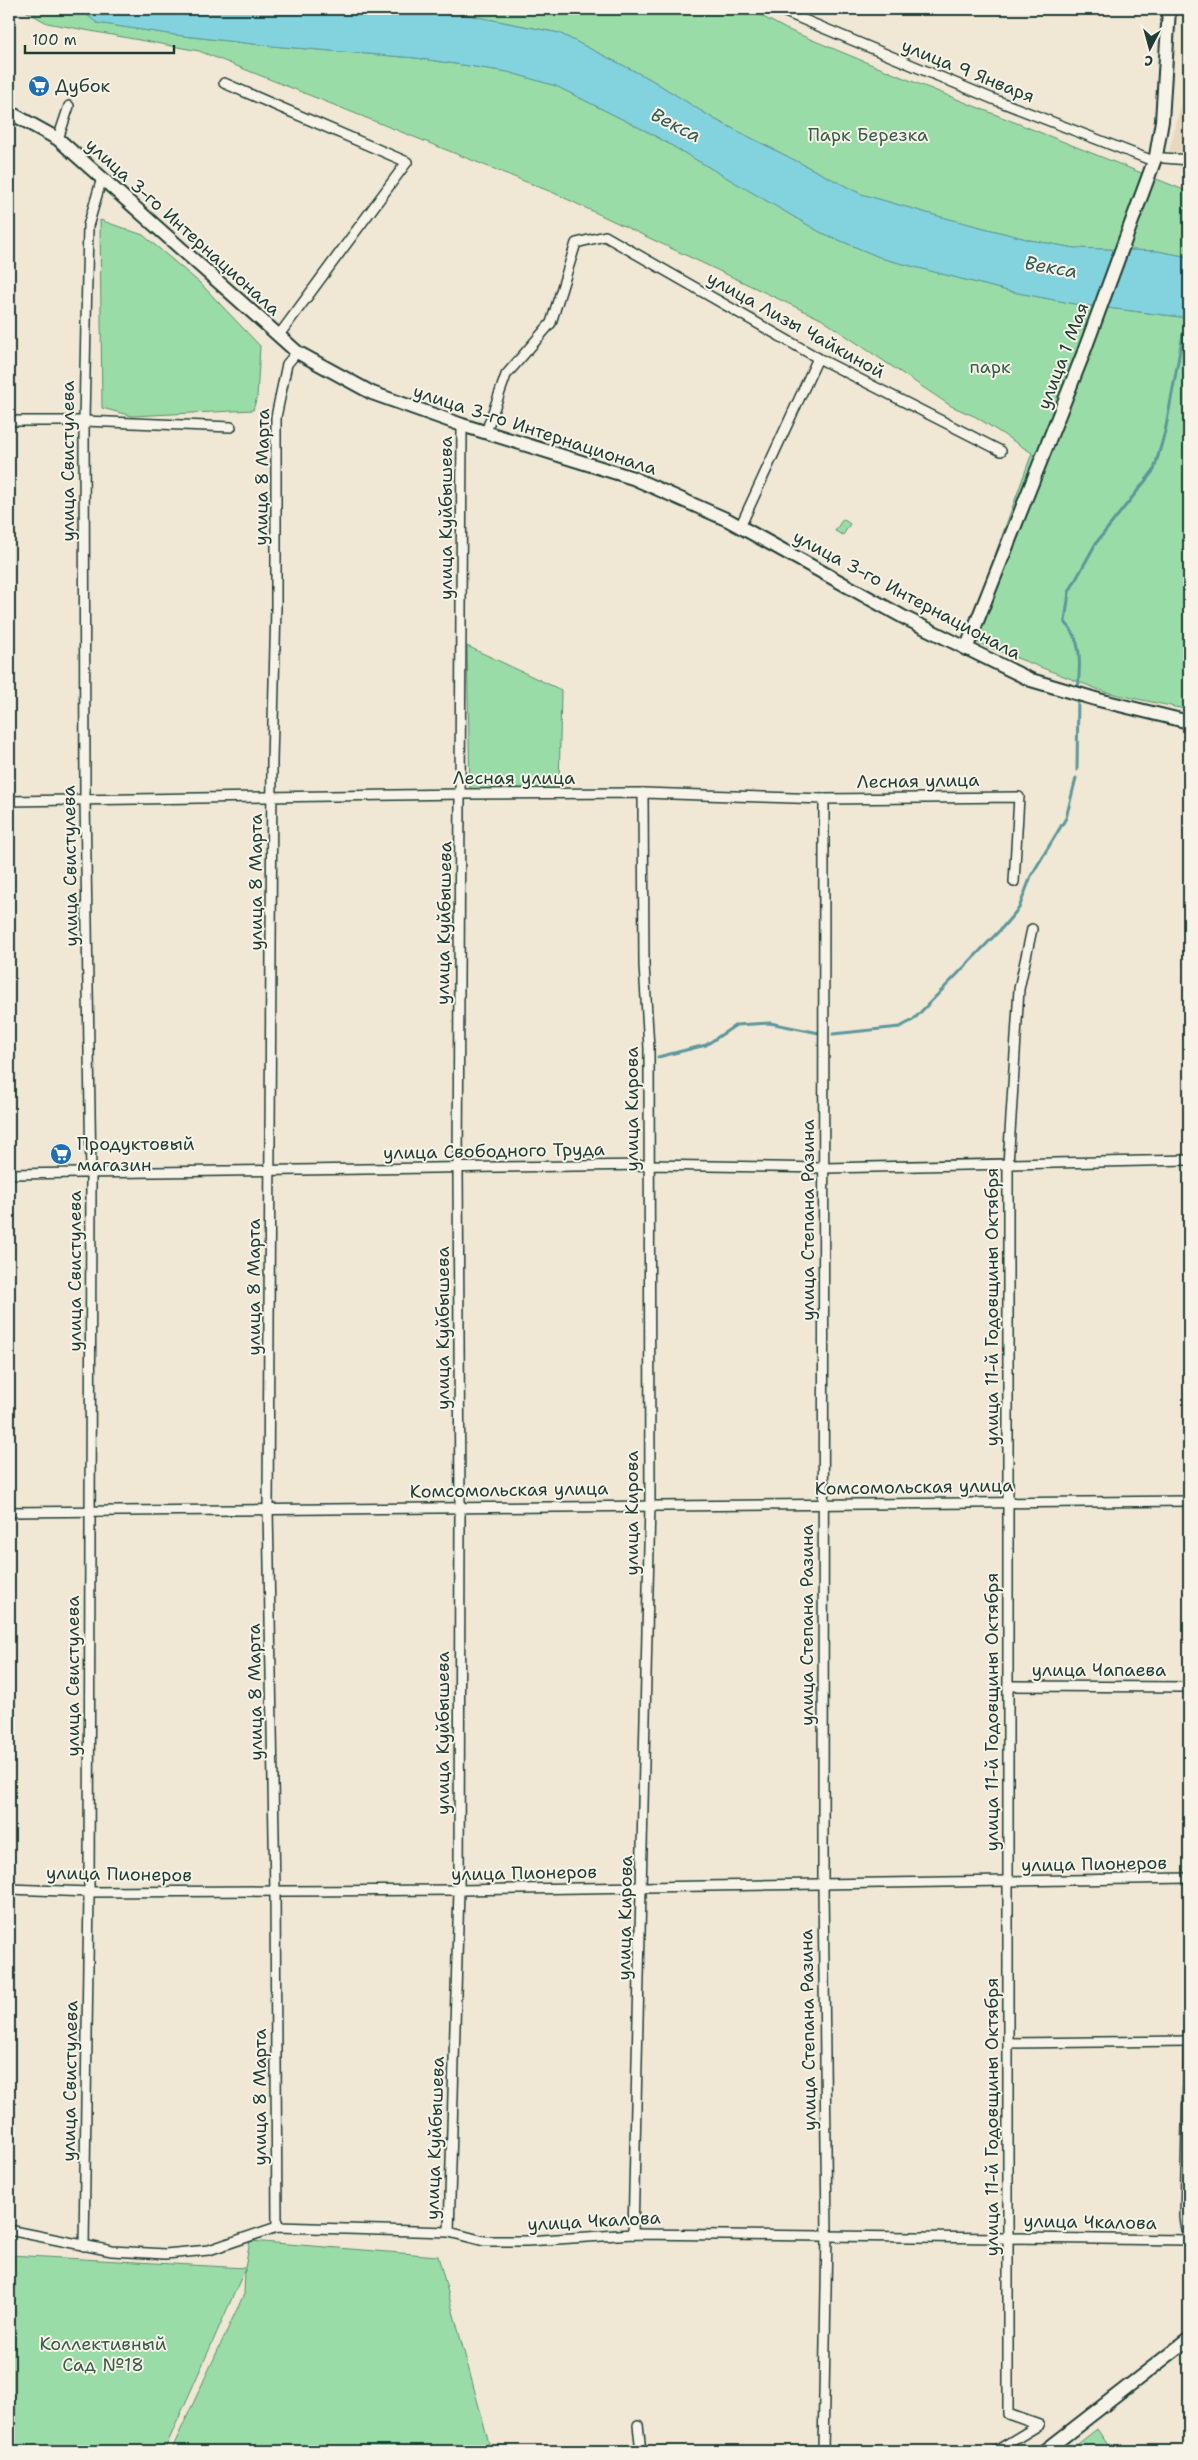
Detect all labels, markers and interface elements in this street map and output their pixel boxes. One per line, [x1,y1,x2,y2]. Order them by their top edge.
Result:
scale bar [25,22,174,54]
north arrow [1126,22,1176,72]
text: 100 m [32,30,77,50]
street label: улица 9 Января [898,33,1038,109]
text: С [1143,52,1154,70]
supermarket icon: Дубок [27,74,51,98]
place label: Дубок [55,74,111,98]
water label: Векса [647,102,705,148]
park label: Парк Березка [808,123,928,147]
street label: улица 3-го Интернационала [80,133,286,321]
water label: Векса [1023,250,1079,284]
street label: улица Лизы Чайкиной [703,266,890,384]
street label: улица 1 Мая [1032,299,1094,413]
park label: парк [969,355,1011,379]
street label: улица 3-го Интернационала [410,379,660,481]
street label: улица Свистулева [56,380,80,542]
street label: улица 8 Марта [249,408,275,546]
street label: улица Куйбышева [434,436,458,600]
street label: улица 3-го Интернационала [789,525,1025,665]
street label: Лесная улица [453,766,575,790]
street label: Лесная улица [856,768,980,794]
street label: улица Свистулева [57,785,83,947]
street label: улица 8 Марта [244,813,268,951]
street label: улица Куйбышева [431,841,457,1005]
street label: улица Кирова [620,1047,644,1171]
street label: улица Степана Разина [796,1119,820,1321]
place label: Продуктовый магазин [77,1132,195,1177]
street label: улица Свободного Труда [383,1137,605,1165]
supermarket icon: Продуктовый магазин [49,1142,73,1166]
street label: улица 11-й Годовщины Октября [980,1168,1004,1446]
street label: улица Свистулева [63,1190,87,1352]
street label: улица 8 Марта [242,1218,266,1356]
street label: улица Куйбышева [431,1246,455,1410]
street label: улица Кирова [620,1451,644,1575]
street label: Комсомольская улица [815,1473,1013,1501]
street label: Комсомольская улица [410,1476,608,1504]
street label: улица Степана Разина [795,1524,819,1726]
street label: улица 11-й Годовщины Октября [980,1573,1004,1851]
street label: улица Свистулева [61,1595,85,1757]
street label: улица 8 Марта [242,1623,268,1761]
street label: улица Куйбышева [431,1651,455,1815]
street label: улица Чапаева [1032,1658,1166,1682]
street label: улица Пионеров [1021,1851,1167,1877]
street label: улица Кирова [612,1855,638,1981]
street label: улица Пионеров [451,1860,597,1886]
street label: улица Пионеров [46,1861,192,1887]
street label: улица Степана Разина [794,1929,822,2131]
street label: улица 11-й Годовщины Октября [980,1978,1004,2256]
street label: улица Свистулева [57,2000,83,2162]
street label: улица 8 Марта [248,2028,272,2166]
street label: улица Куйбышева [420,2056,450,2220]
street label: улица Чкалова [527,2206,661,2236]
street label: улица Чкалова [1023,2209,1157,2235]
park label: Коллективный Сад №18 [39,2332,167,2377]

